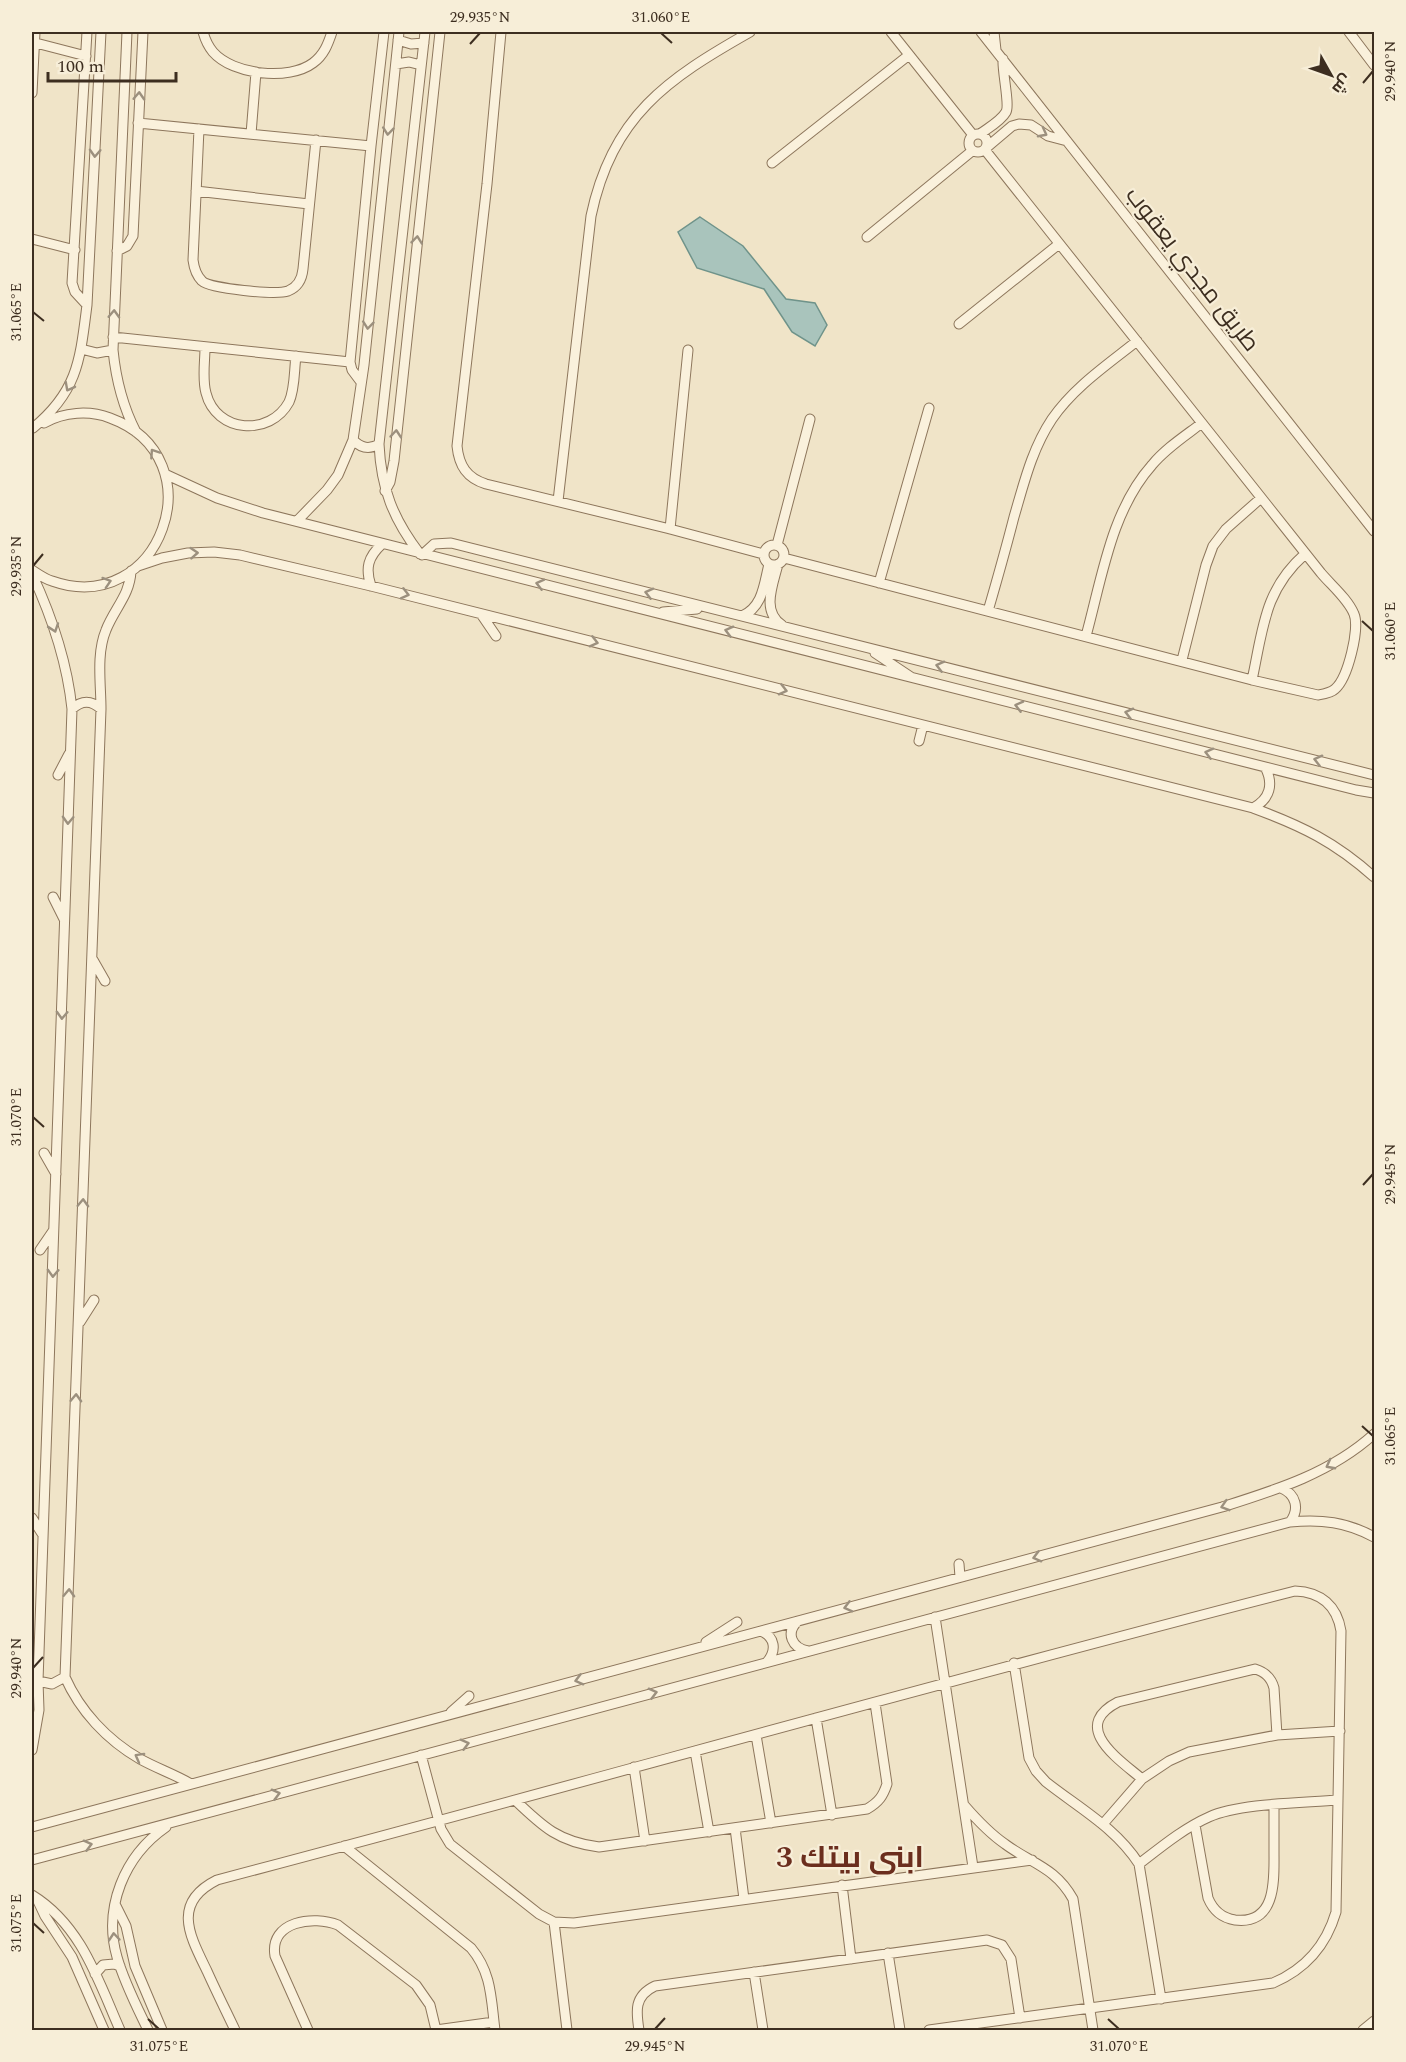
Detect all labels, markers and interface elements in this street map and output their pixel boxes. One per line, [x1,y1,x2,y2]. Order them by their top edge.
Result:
text: 29.935°N [450,6,510,29]
text: 31.060°E [632,6,690,29]
text: 29.940°N [1379,41,1402,101]
scale bar [48,45,176,83]
north arrow [1301,45,1361,105]
text: 100 m [57,53,104,80]
text: ش [1326,68,1358,100]
one-way arrow [133,92,146,101]
one-way arrow [1037,126,1048,137]
one-way arrow [383,127,395,136]
one-way arrow [89,148,102,157]
street label: طريق مجدي يعقوب [1116,179,1268,360]
one-way arrow [410,236,423,245]
text: 31.065°E [5,283,28,341]
one-way arrow [107,310,120,319]
one-way arrow [362,321,375,330]
one-way arrow [65,381,76,391]
one-way arrow [389,430,402,439]
one-way arrow [151,448,162,459]
text: 29.935°N [5,536,28,596]
one-way arrow [190,546,199,559]
one-way arrow [101,577,112,589]
one-way arrow [535,578,545,591]
one-way arrow [400,587,410,600]
one-way arrow [644,588,654,601]
text: 31.060°E [1379,602,1402,660]
one-way arrow [46,622,59,633]
one-way arrow [724,626,734,639]
one-way arrow [589,635,599,648]
one-way arrow [935,660,945,673]
one-way arrow [777,683,788,695]
one-way arrow [1015,700,1025,713]
one-way arrow [1124,707,1134,720]
one-way arrow [1204,748,1214,761]
one-way arrow [1313,754,1323,767]
one-way arrow [62,816,74,825]
one-way arrow [55,1011,68,1020]
text: 31.070°E [5,1088,28,1146]
text: 29.945°N [1379,1144,1402,1204]
one-way arrow [76,1199,89,1208]
one-way arrow [46,1268,59,1277]
one-way arrow [70,1394,83,1403]
text: 31.065°E [1379,1407,1402,1465]
one-way arrow [1326,1458,1336,1469]
one-way arrow [1220,1499,1231,1511]
one-way arrow [1032,1549,1042,1562]
one-way arrow [62,1588,75,1597]
one-way arrow [843,1600,853,1613]
text: 29.940°N [5,1638,28,1698]
one-way arrow [574,1672,584,1685]
one-way arrow [647,1688,658,1700]
one-way arrow [460,1738,470,1751]
one-way arrow [134,1753,145,1764]
one-way arrow [271,1789,281,1802]
district label: ابنى بيتك 3 [776,1835,924,1881]
one-way arrow [82,1840,93,1852]
text: 31.075°E [5,1894,28,1952]
one-way arrow [108,1932,121,1941]
text: 31.075°E [130,2035,188,2058]
text: 29.945°N [625,2035,685,2058]
text: 31.070°E [1090,2035,1148,2058]

